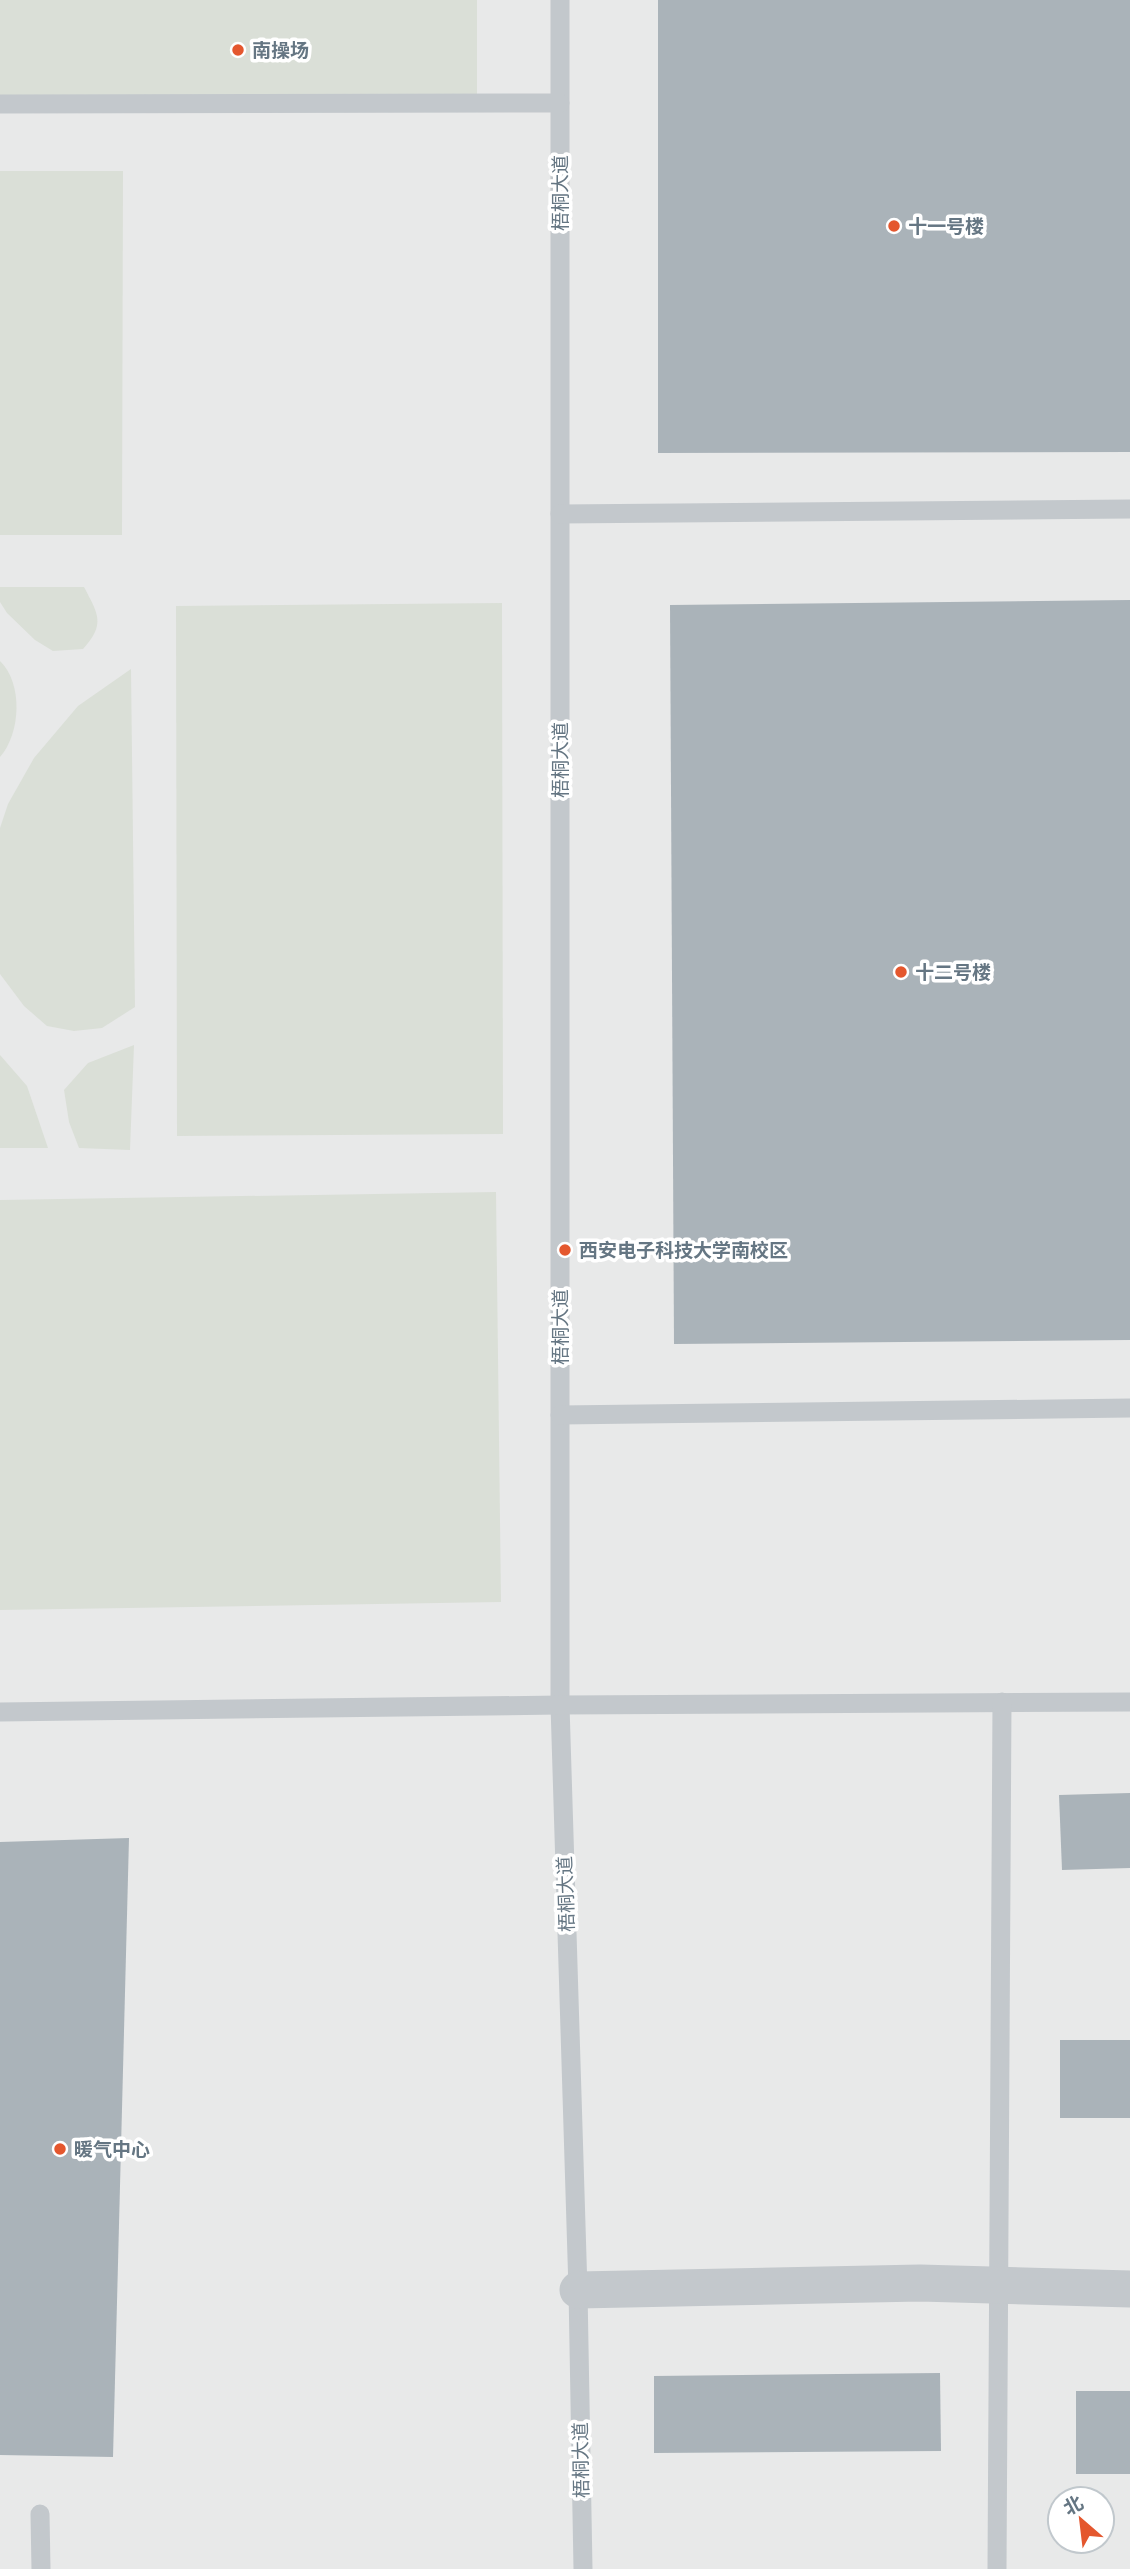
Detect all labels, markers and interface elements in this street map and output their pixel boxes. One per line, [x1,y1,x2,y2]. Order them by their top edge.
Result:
place label: 南操场 [252,39,309,62]
marker: 南操场 [230,42,246,58]
street label: 梧桐大道 [549,155,572,231]
place label: 十一号楼 [908,215,984,238]
marker: 十一号楼 [886,218,902,234]
street label: 梧桐大道 [549,722,572,798]
place label: 十二号楼 [915,961,991,984]
marker: 十二号楼 [893,964,909,980]
place label: 西安电子科技大学南校区 [579,1239,788,1262]
marker: 西安电子科技大学南校区 [557,1242,573,1258]
street label: 梧桐大道 [549,1289,572,1365]
street label: 梧桐大道 [553,1856,579,1932]
place label: 暖气中心 [74,2138,150,2161]
marker: 暖气中心 [52,2141,68,2157]
street label: 梧桐大道 [569,2422,593,2498]
north arrow [1046,2485,1116,2555]
text: 北 [1059,2491,1087,2520]

